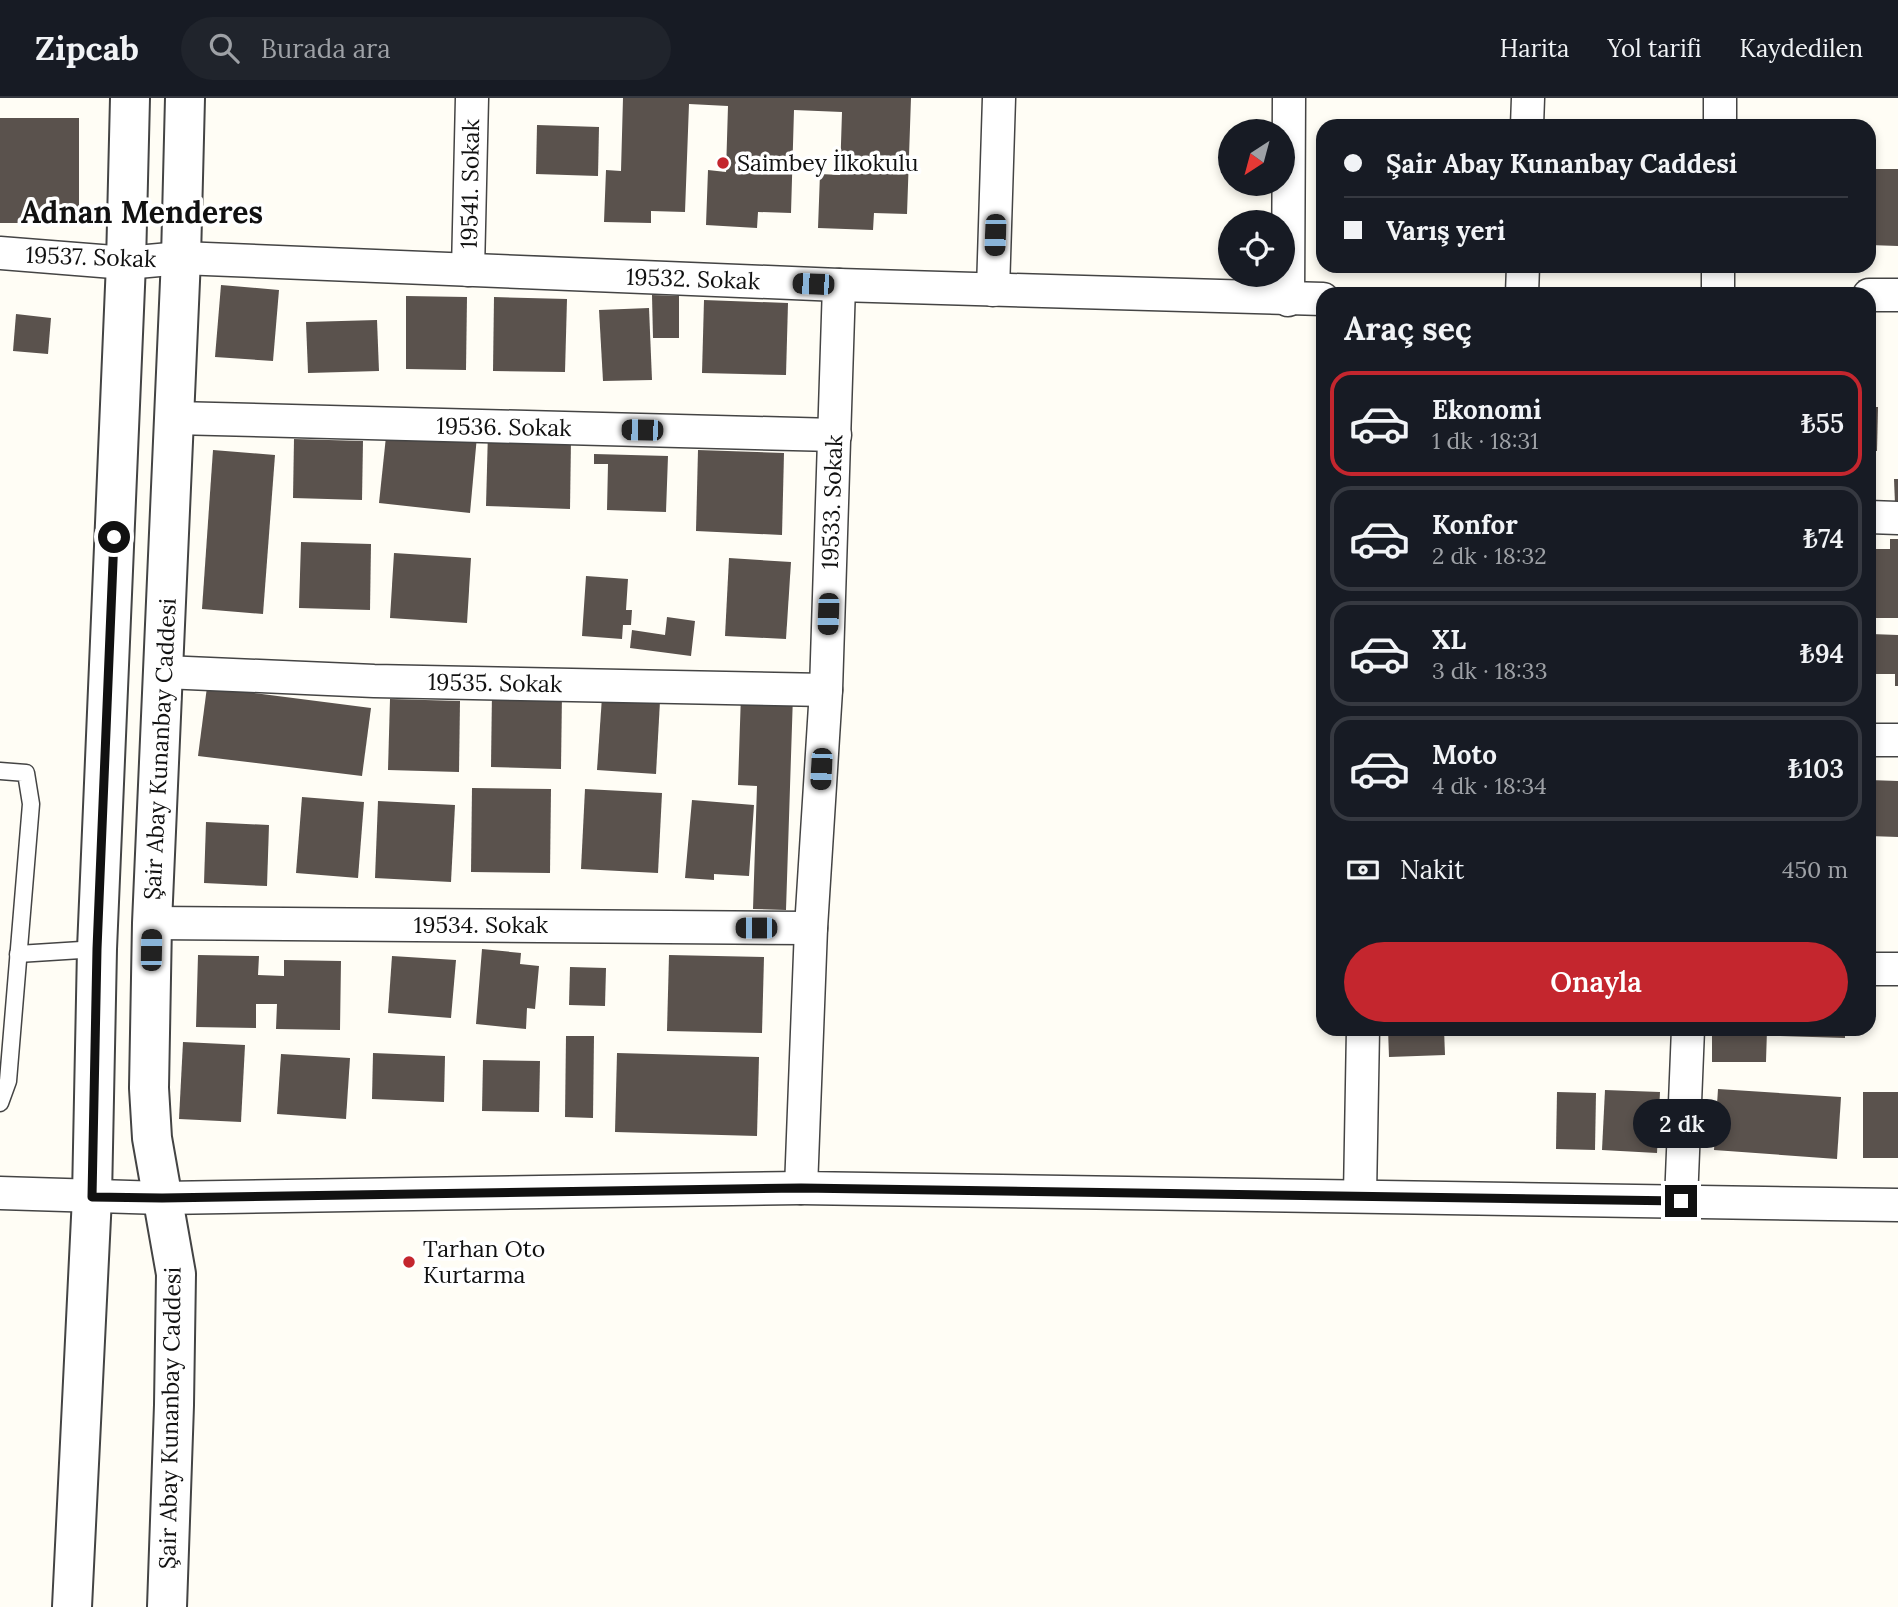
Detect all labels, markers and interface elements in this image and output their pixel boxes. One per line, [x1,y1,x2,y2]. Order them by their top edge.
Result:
search box [181,17,671,80]
text: Zipcab [35,27,139,69]
icon: search [205,29,243,67]
text: Burada ara [261,32,391,65]
text: Harita [1500,33,1569,64]
text: Yol tarifi [1607,33,1702,64]
text: Kaydedilen [1740,33,1863,64]
street label: 19541. Sokak [454,118,485,249]
north arrow [1218,119,1295,196]
map controls [1218,119,1295,287]
text: Şair Abay Kunanbay Caddesi [1386,147,1737,180]
place label: Saimbey İlkokulu [737,148,919,177]
marker: Saimbey İlkokulu [715,155,731,171]
district label: Adnan Menderes [21,193,263,231]
button: locate [1218,210,1295,287]
car [984,214,1007,256]
text: Varış yeri [1386,214,1505,247]
street label: 19537. Sokak [25,240,158,273]
street label: 19532. Sokak [625,262,761,295]
car [792,273,835,295]
text: Araç seç [1344,308,1472,349]
icon: car [1348,392,1411,455]
text: Ekonomi [1432,393,1541,426]
text: ₺55 [1801,407,1844,440]
street label: 19536. Sokak [436,411,572,442]
car [621,419,664,441]
text: 1 dk · 18:31 [1432,426,1539,455]
street label: 19533. Sokak [815,434,848,570]
icon: car [1348,507,1411,570]
text: Konfor [1432,508,1518,541]
route start [98,521,130,553]
text: ₺74 [1803,522,1844,555]
text: 2 dk · 18:32 [1432,541,1547,570]
car [817,593,840,635]
street label: Şair Abay Kunanbay Caddesi [137,597,182,901]
icon: car [1348,622,1411,685]
text: XL [1432,623,1466,656]
text: ₺94 [1800,637,1844,670]
text: 3 dk · 18:33 [1432,656,1547,685]
street label: 19535. Sokak [428,667,563,698]
icon: car [1348,737,1411,800]
text: Moto [1432,738,1497,771]
car [810,747,833,791]
text: ₺103 [1788,752,1844,785]
text: 4 dk · 18:34 [1432,771,1547,800]
icon: cash [1344,851,1382,889]
text: Nakit [1400,853,1464,886]
text: 450 m [1782,855,1848,884]
street label: 19534. Sokak [414,910,549,939]
car [736,918,778,939]
car [141,929,162,971]
button: Onayla [1344,942,1848,1022]
callout: 2 dk [1632,1100,1730,1148]
text: 2 dk [1659,1109,1705,1138]
route end [1665,1185,1697,1217]
place label: Tarhan Oto Kurtarma [423,1234,545,1289]
marker: Tarhan Oto Kurtarma [401,1254,417,1270]
street label: Şair Abay Kunanbay Caddesi [152,1267,187,1569]

